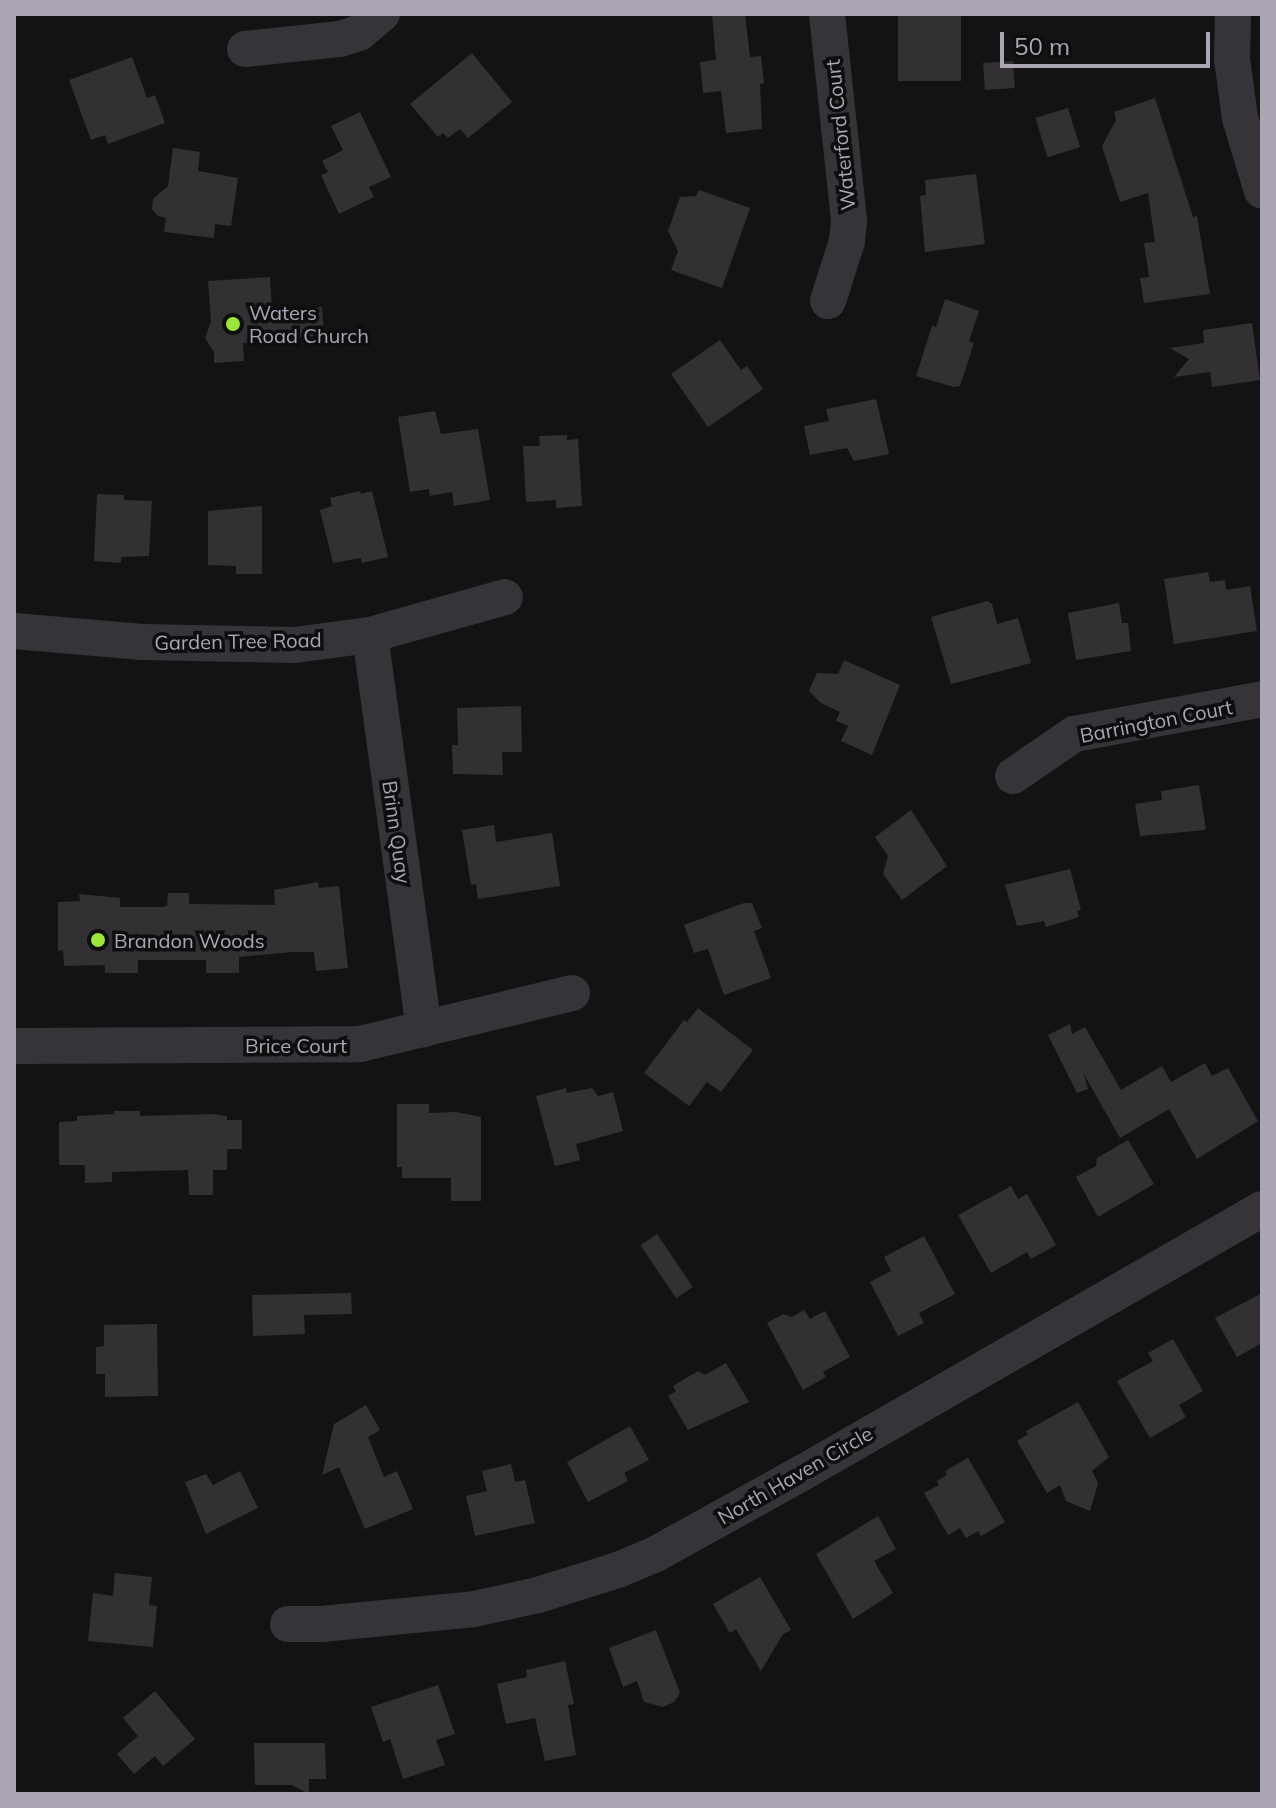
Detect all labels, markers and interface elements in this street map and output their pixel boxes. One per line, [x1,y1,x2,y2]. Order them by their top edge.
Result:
scale bar [1004,16,1214,66]
text: 50 m [1014,31,1070,61]
street label: Waterford Court [820,58,860,212]
place label: Waters Road Church [249,300,369,347]
marker: Waters Road Church [224,315,242,333]
street label: Garden Tree Road [154,628,322,654]
street label: Barrington Court [1078,694,1234,748]
street label: Brinn Quay [378,779,416,885]
place label: Brandon Woods [114,928,265,952]
marker: Brandon Woods [89,931,107,949]
street label: Brice Court [245,1033,347,1057]
street label: North Haven Circle [713,1421,877,1529]

